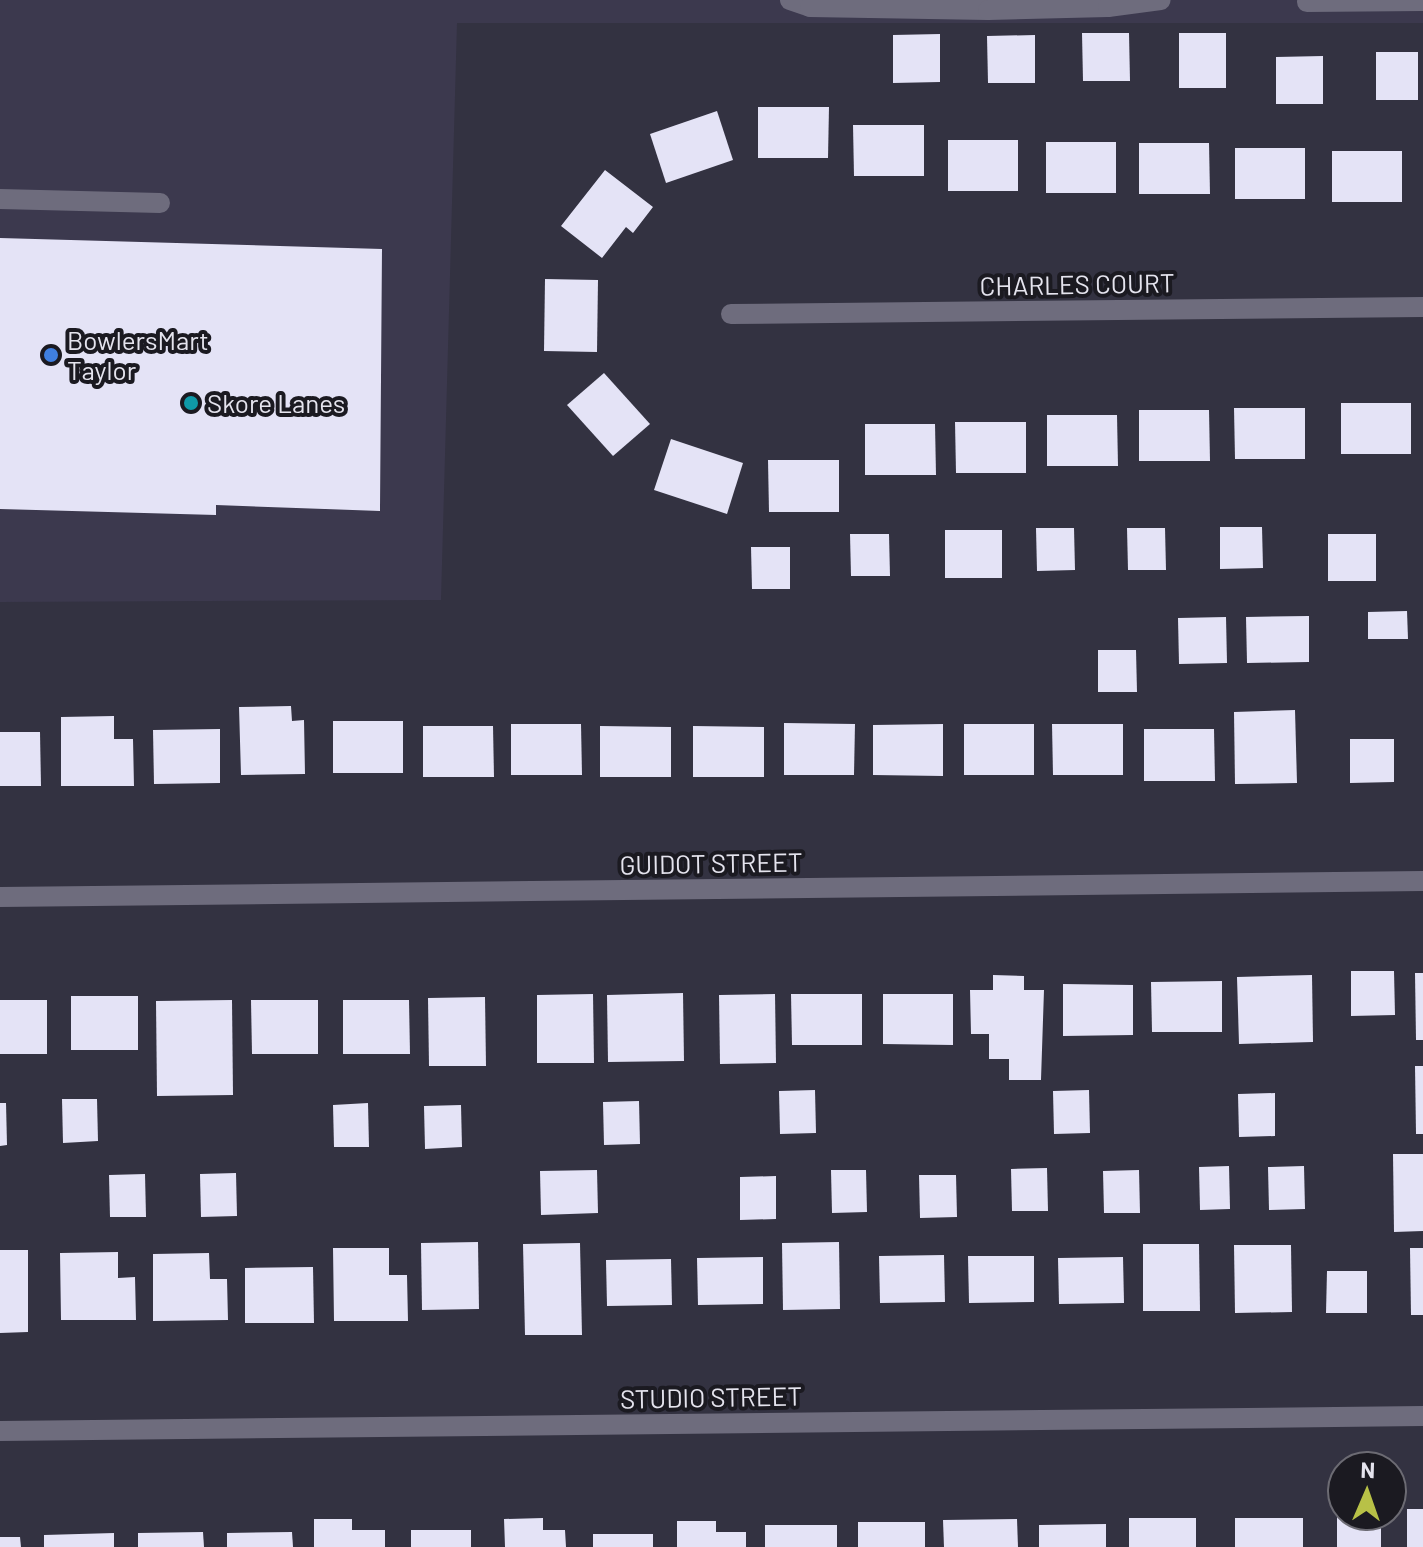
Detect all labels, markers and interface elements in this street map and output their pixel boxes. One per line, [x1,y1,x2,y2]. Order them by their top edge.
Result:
street label: CHARLES COURT [979,267,1175,301]
place label: BowlersMart Taylor [67,324,209,386]
marker: BowlersMart Taylor [42,346,60,364]
place label: Skore Lanes [207,387,345,419]
marker: Skore Lanes [182,394,200,412]
street label: GUIDOT STREET [619,846,803,880]
street label: STUDIO STREET [620,1380,802,1414]
north arrow [1327,1451,1407,1531]
text: N [1360,1456,1376,1482]

